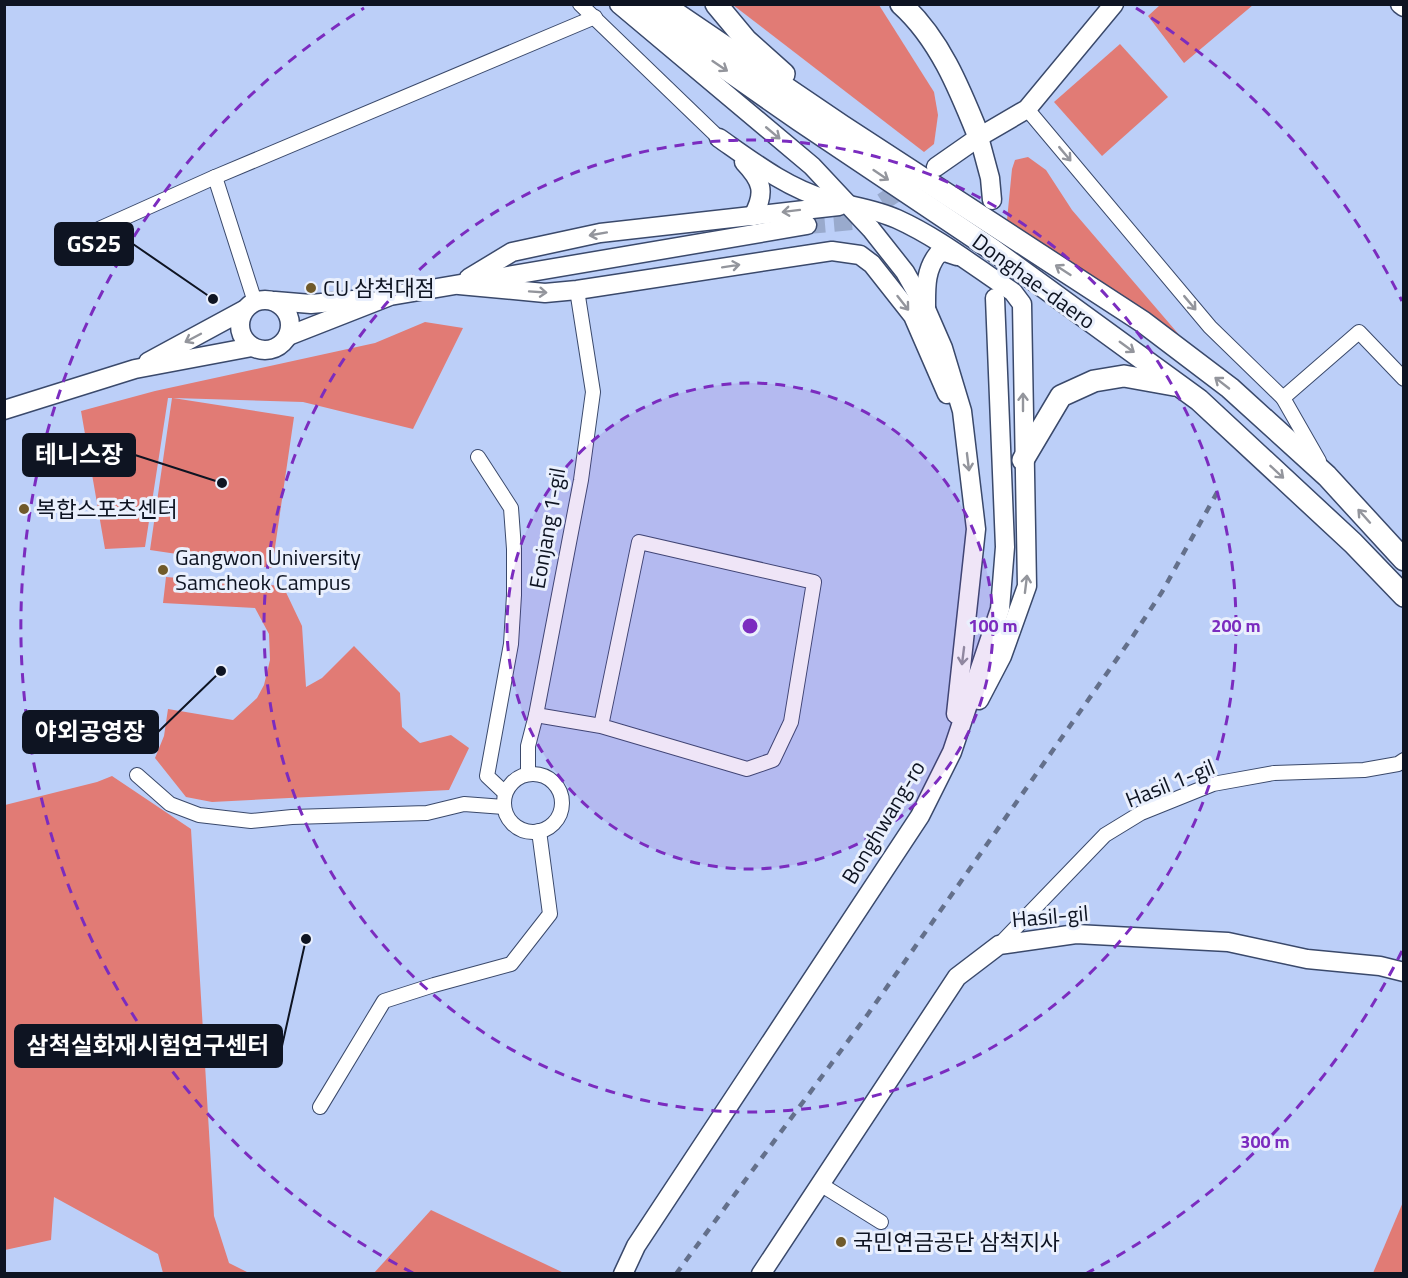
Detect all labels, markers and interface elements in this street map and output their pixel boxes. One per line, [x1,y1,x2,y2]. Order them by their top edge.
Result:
one-way arrow [711,60,727,72]
one-way arrow [765,127,781,140]
one-way arrow [1058,146,1071,162]
one-way arrow [873,169,889,181]
one-way arrow [782,206,802,217]
callout: GS25 [55,223,133,265]
text: GS25 [67,225,121,261]
street label: Donghae-daero [965,225,1103,337]
one-way arrow [588,229,608,240]
one-way arrow [721,260,740,271]
one-way arrow [1056,264,1072,276]
place label: CU 삼척대점 [323,271,435,305]
marker: CU 삼척대점 [304,281,318,295]
one-way arrow [528,287,548,298]
one-way arrow [896,295,909,311]
one-way arrow [1183,295,1197,310]
one-way arrow [185,333,203,345]
one-way arrow [1119,341,1135,354]
one-way arrow [1215,376,1231,389]
one-way arrow [1017,392,1029,412]
callout: 테니스장 [23,434,135,476]
text: 테니스장 [35,436,123,472]
one-way arrow [963,451,974,471]
street label: Eonjang 1-gil [520,465,574,591]
one-way arrow [1269,465,1284,479]
place label: 복합스포츠센터 [36,492,178,526]
marker: 복합스포츠센터 [17,502,31,516]
one-way arrow [1357,509,1371,524]
place label: Gangwon University Samcheok Campus [175,540,361,599]
marker: Gangwon University Samcheok Campus [156,563,170,577]
one-way arrow [1020,575,1031,594]
text: 100 m [968,612,1018,639]
text: 200 m [1211,612,1261,639]
centre of rings [740,616,760,636]
one-way arrow [957,645,968,665]
callout: 야외공영장 [23,711,158,753]
text: 야외공영장 [35,713,145,749]
street label: Hasil 1-gil [1120,750,1220,816]
street label: Bonghwang-ro [833,754,933,890]
street label: Hasil-gil [1010,896,1090,936]
callout: 삼척실화재시험연구센터 [15,1025,282,1067]
text: 삼척실화재시험연구센터 [27,1027,269,1063]
text: 300 m [1240,1128,1290,1155]
place label: 국민연금공단 삼척지사 [853,1225,1060,1259]
marker: 국민연금공단 삼척지사 [834,1235,848,1249]

